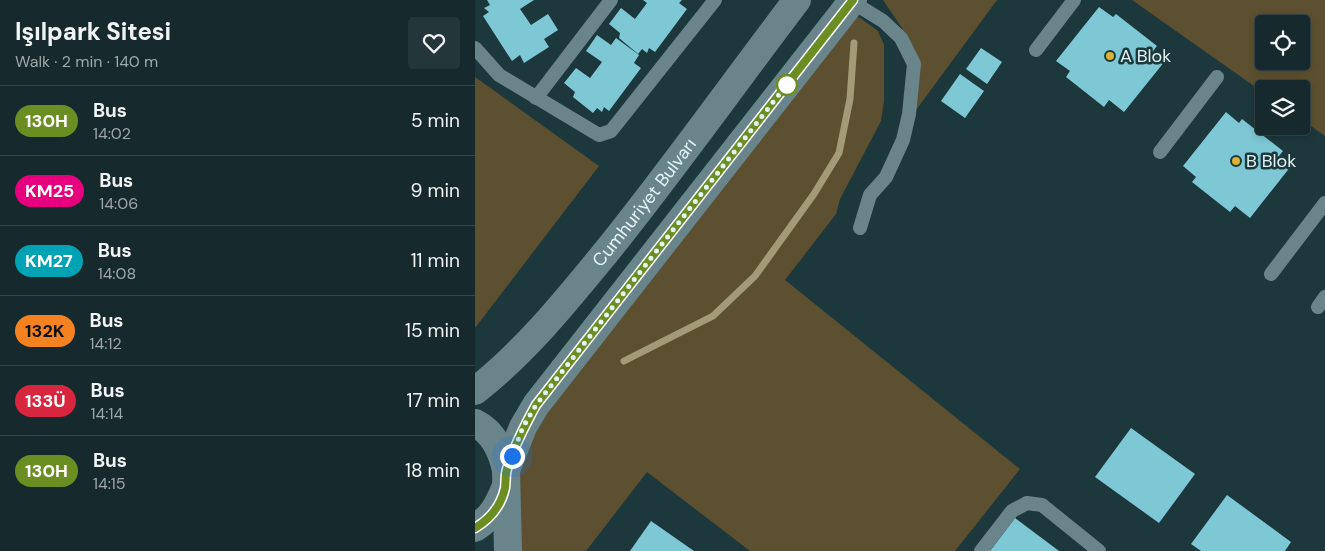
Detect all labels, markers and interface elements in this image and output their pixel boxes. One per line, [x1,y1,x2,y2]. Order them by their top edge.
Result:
map controls [1255,15,1310,135]
button: locate [1255,15,1310,70]
text: Işılpark Sitesi [15,16,171,47]
button: heart [408,17,460,69]
place label: A Blok [1120,44,1171,68]
marker: A Blok [1104,50,1116,62]
text: Walk · 2 min · 140 m [15,51,158,72]
unlabelled marker [776,74,798,96]
button: layers [1255,80,1310,135]
text: Bus [93,98,127,123]
text: 5 min [411,108,460,133]
text: 130H [25,109,68,133]
text: 14:02 [93,123,131,144]
street label: Cumhuriyet Bulvarı [587,133,702,272]
place label: B Blok [1246,149,1296,173]
marker: B Blok [1230,155,1242,167]
text: Bus [99,168,133,193]
text: 9 min [411,178,460,203]
text: KM25 [25,179,74,203]
text: 14:06 [99,193,138,214]
text: Bus [98,238,132,263]
text: 11 min [411,248,460,273]
text: KM27 [25,249,73,273]
text: 14:08 [98,263,136,284]
text: Bus [90,308,123,333]
text: 15 min [405,318,460,343]
text: 132K [25,319,65,343]
text: 14:12 [90,333,122,354]
text: Bus [91,378,125,403]
text: 17 min [406,388,460,413]
text: 133Ü [25,389,66,413]
text: 14:14 [91,403,123,424]
your location [500,444,525,469]
text: Bus [93,448,127,473]
text: 18 min [405,458,460,483]
text: 130H [25,459,68,483]
text: 14:15 [93,473,126,494]

